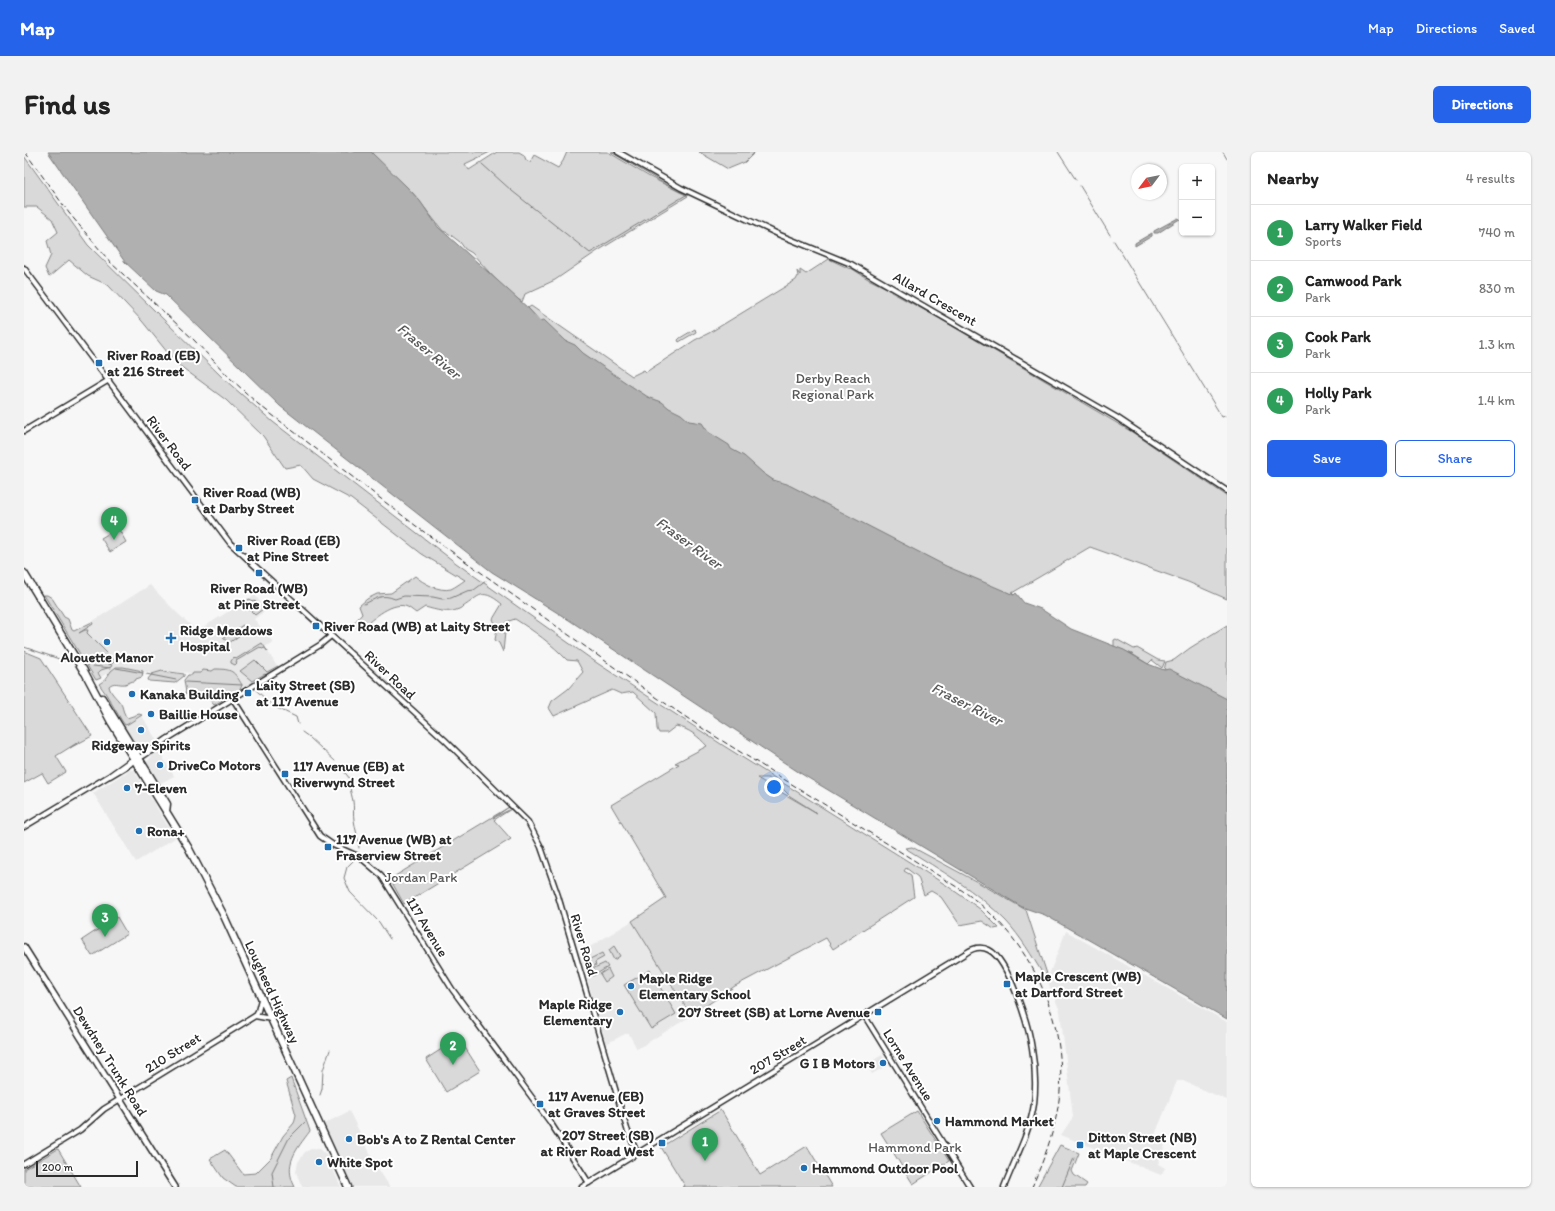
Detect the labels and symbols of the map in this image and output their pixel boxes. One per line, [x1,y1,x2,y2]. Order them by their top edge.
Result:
north arrow [1131,164,1167,200]
street label: Allard Crescent [890,268,980,330]
water label: Fraser River [394,319,466,384]
place label: River Road (EB) at 216 Street [107,347,201,380]
marker: River Road (EB) at 216 Street [94,358,104,368]
park label: Derby Reach Regional Park [792,370,874,403]
street label: River Road [143,412,195,474]
place label: River Road (WB) at Darby Street [203,484,301,517]
marker: River Road (WB) at Darby Street [190,495,200,505]
pin: 4 [101,507,127,540]
water label: Fraser River [653,513,727,574]
place label: River Road (EB) at Pine Street [247,532,341,565]
marker: River Road (EB) at Pine Street [234,543,244,553]
marker: River Road (WB) at Pine Street [254,568,264,578]
place label: River Road (WB) at Pine Street [210,580,308,613]
place label: River Road (WB) at Laity Street [324,618,511,635]
marker: River Road (WB) at Laity Street [311,621,321,631]
place label: Ridge Meadows Hospital [180,622,273,655]
marker: Ridge Meadows Hospital [165,632,177,644]
marker: Alouette Manor [102,637,112,647]
street label: River Road [361,647,420,703]
place label: Alouette Manor [60,649,154,666]
place label: Laity Street (SB) at 117 Avenue [256,677,356,710]
water label: Fraser River [929,678,1008,731]
place label: Kanaka Building [140,686,240,703]
marker: Laity Street (SB) at 117 Avenue [243,688,253,698]
marker: Kanaka Building [127,689,137,699]
place label: Baillie House [159,706,238,723]
marker: Baillie House [146,709,156,719]
marker: Ridgeway Spirits [136,725,146,735]
place label: Ridgeway Spirits [91,737,191,754]
place label: DriveCo Motors [168,757,261,774]
place label: 117 Avenue (EB) at Riverwynd Street [293,758,405,791]
marker: DriveCo Motors [155,760,165,770]
marker: 117 Avenue (EB) at Riverwynd Street [280,769,290,779]
your location [764,777,784,797]
place label: 7-Eleven [134,780,187,797]
marker: 7-Eleven [122,783,132,793]
place label: Rona+ [147,823,185,840]
marker: Rona+ [134,826,144,836]
place label: 117 Avenue (WB) at Fraserview Street [336,831,452,864]
marker: 117 Avenue (WB) at Fraserview Street [323,842,333,852]
park label: Jordan Park [385,869,457,886]
street label: 117 Avenue [402,894,452,960]
pin: 3 [92,904,118,937]
street label: River Road [566,912,602,979]
street label: Lougheed Highway [241,938,303,1046]
place label: Maple Crescent (WB) at Dartford Street [1015,968,1142,1001]
place label: Maple Ridge Elementary School [639,970,752,1003]
marker: Maple Crescent (WB) at Dartford Street [1002,979,1012,989]
marker: Maple Ridge Elementary School [626,981,636,991]
place label: Maple Ridge Elementary [539,996,612,1029]
street label: Dewdney Trunk Road [69,1003,151,1120]
place label: 207 Street (SB) at Lorne Avenue [678,1004,870,1021]
marker: Maple Ridge Elementary [615,1007,625,1017]
marker: 207 Street (SB) at Lorne Avenue [873,1007,883,1017]
street label: Lorne Avenue [879,1026,937,1104]
street label: 210 Street [142,1029,204,1077]
street label: 207 Street [747,1031,809,1079]
pin: 2 [440,1032,466,1065]
place label: G I B Motors [800,1055,875,1072]
marker: G I B Motors [878,1058,888,1068]
place label: 117 Avenue (EB) at Graves Street [548,1088,646,1121]
marker: 117 Avenue (EB) at Graves Street [535,1099,545,1109]
place label: Hammond Market [945,1113,1054,1130]
marker: Hammond Market [932,1116,942,1126]
place label: 207 Street (SB) at River Road West [541,1127,655,1160]
pin: 1 [692,1128,718,1161]
place label: Ditton Street (NB) at Maple Crescent [1088,1129,1197,1162]
place label: Bob's A to Z Rental Center [357,1131,516,1148]
marker: Bob's A to Z Rental Center [344,1134,354,1144]
marker: 207 Street (SB) at River Road West [657,1138,667,1148]
park label: Hammond Park [868,1139,963,1156]
marker: Ditton Street (NB) at Maple Crescent [1075,1140,1085,1150]
place label: White Spot [327,1154,394,1171]
marker: White Spot [314,1157,324,1167]
scale bar [36,1159,138,1178]
place label: Hammond Outdoor Pool [812,1160,959,1177]
marker: Hammond Outdoor Pool [799,1163,809,1173]

